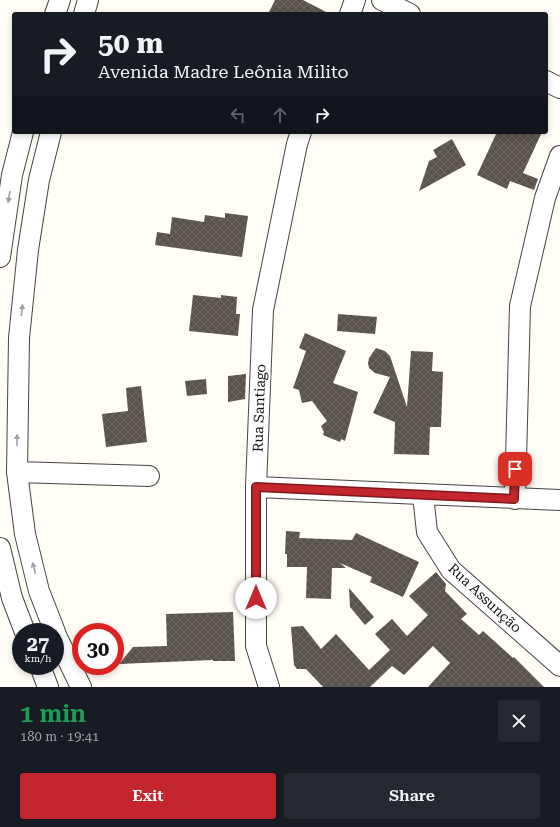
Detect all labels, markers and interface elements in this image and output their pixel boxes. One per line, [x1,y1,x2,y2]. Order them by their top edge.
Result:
text: 50 m [98,27,163,60]
icon: right [32,28,84,80]
text: Avenida Madre Leônia Milito [98,61,349,82]
icon: left [227,104,249,126]
icon: ahead [269,104,291,126]
icon: right [311,104,333,126]
one-way arrow [6,191,12,204]
one-way arrow [19,304,25,316]
street label: Rua Santiago [249,364,269,452]
one-way arrow [14,433,20,446]
pin [498,452,532,486]
icon: arrive [504,458,526,480]
street label: Rua Assunção [445,560,525,636]
one-way arrow [30,562,36,575]
position arrow [235,577,277,619]
speed limit sign: 30 [72,623,124,675]
text: 27 [27,632,49,656]
text: km/h [25,653,51,664]
text: 1 min [20,700,86,728]
button: close [498,700,540,742]
text: 180 m · 19:41 [20,729,99,744]
button: Exit [20,773,276,819]
button: Share [284,773,540,819]

